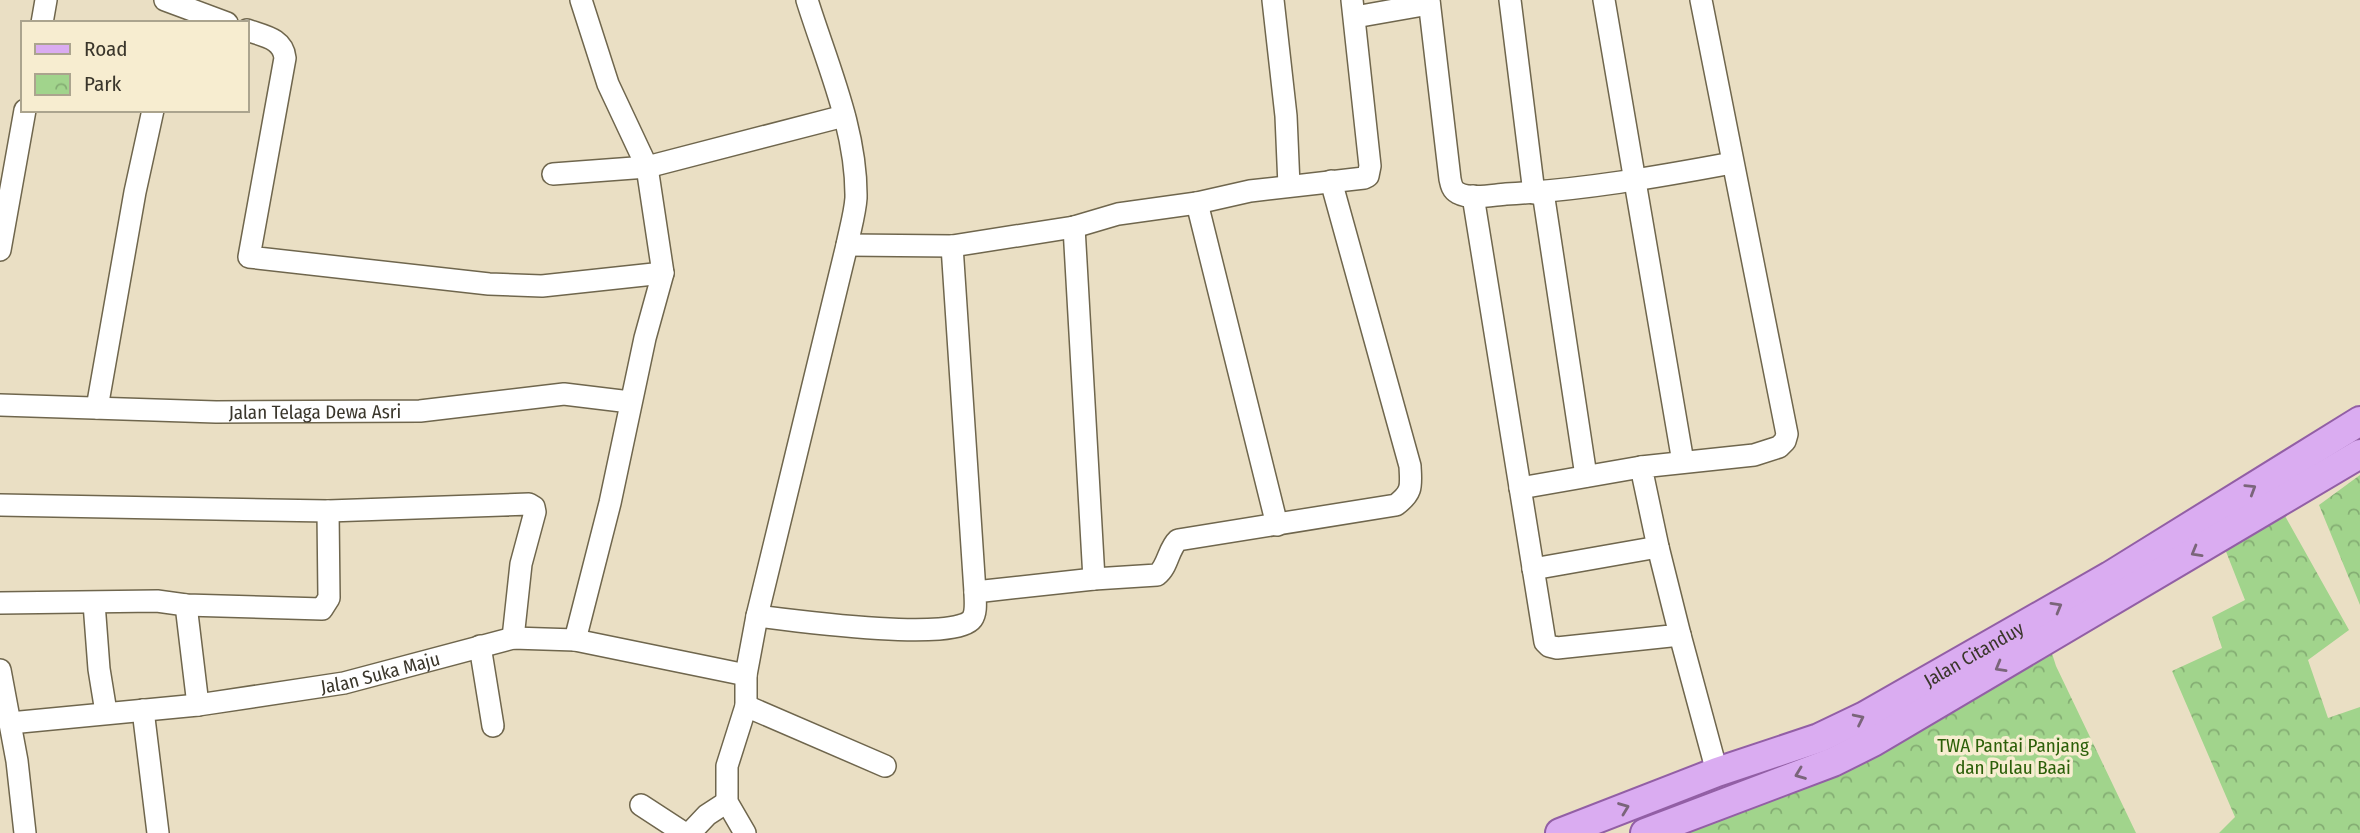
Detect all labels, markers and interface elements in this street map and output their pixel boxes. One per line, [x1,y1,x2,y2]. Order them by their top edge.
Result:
legend [21,21,248,112]
text: Road [84,36,128,62]
text: Park [84,71,122,97]
street label: Jalan Telaga Dewa Asri [229,400,401,424]
one-way arrow [2244,484,2257,497]
one-way arrow [2191,544,2204,557]
one-way arrow [2050,602,2062,615]
street label: Jalan Citanduy [1920,616,2028,692]
street label: Jalan Suka Maju [319,647,442,698]
one-way arrow [1995,659,2007,672]
one-way arrow [1852,714,1864,728]
park label: TWA Pantai Panjang dan Pulau Baai [1937,734,2089,779]
one-way arrow [1794,766,1806,780]
one-way arrow [1617,803,1629,817]

